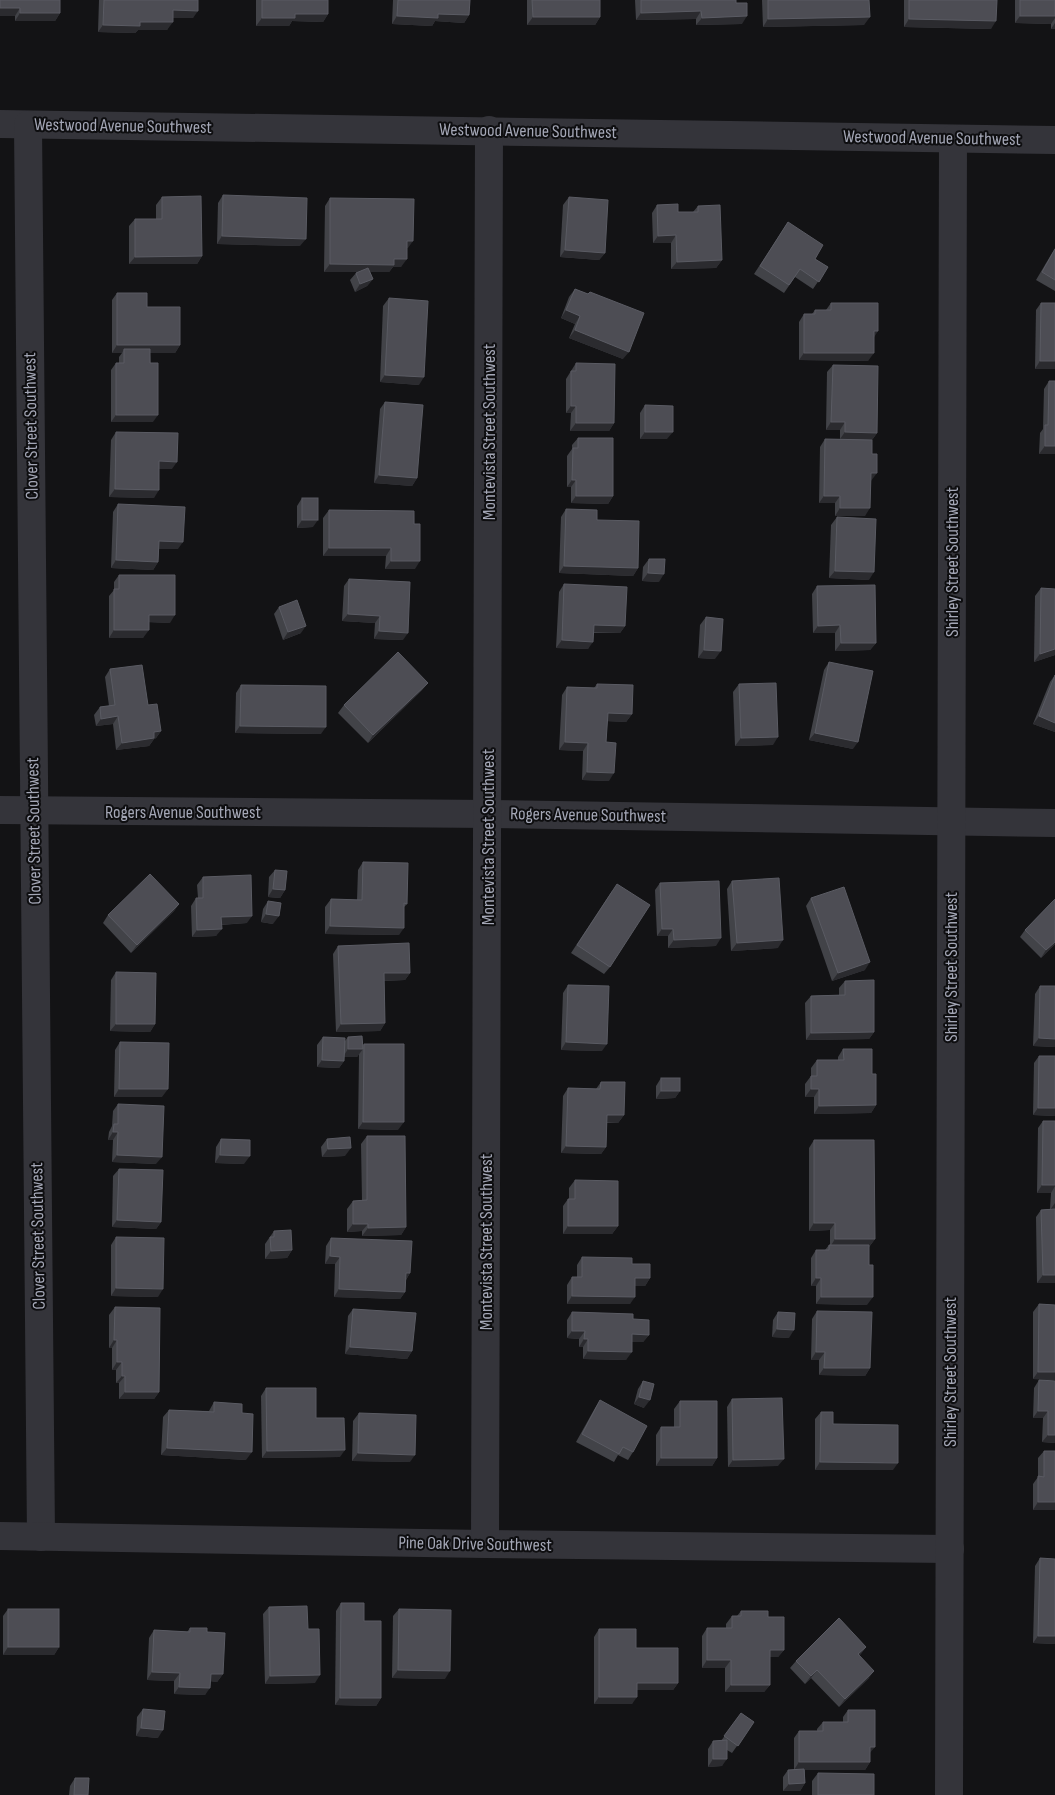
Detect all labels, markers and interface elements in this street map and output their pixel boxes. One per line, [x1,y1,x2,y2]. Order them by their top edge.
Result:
street label: Westwood Avenue Southwest [34,114,213,138]
street label: Westwood Avenue Southwest [439,119,618,143]
street label: Westwood Avenue Southwest [843,126,1022,150]
street label: Montevista Street Southwest [479,343,500,520]
street label: Clover Street Southwest [19,352,43,500]
street label: Shirley Street Southwest [942,486,963,637]
street label: Montevista Street Southwest [478,748,499,925]
street label: Clover Street Southwest [22,757,46,905]
street label: Rogers Avenue Southwest [105,802,262,823]
street label: Rogers Avenue Southwest [510,803,667,827]
street label: Shirley Street Southwest [941,891,962,1042]
street label: Montevista Street Southwest [476,1153,497,1330]
street label: Clover Street Southwest [26,1162,50,1310]
street label: Shirley Street Southwest [940,1296,961,1447]
street label: Pine Oak Drive Southwest [398,1532,552,1556]

